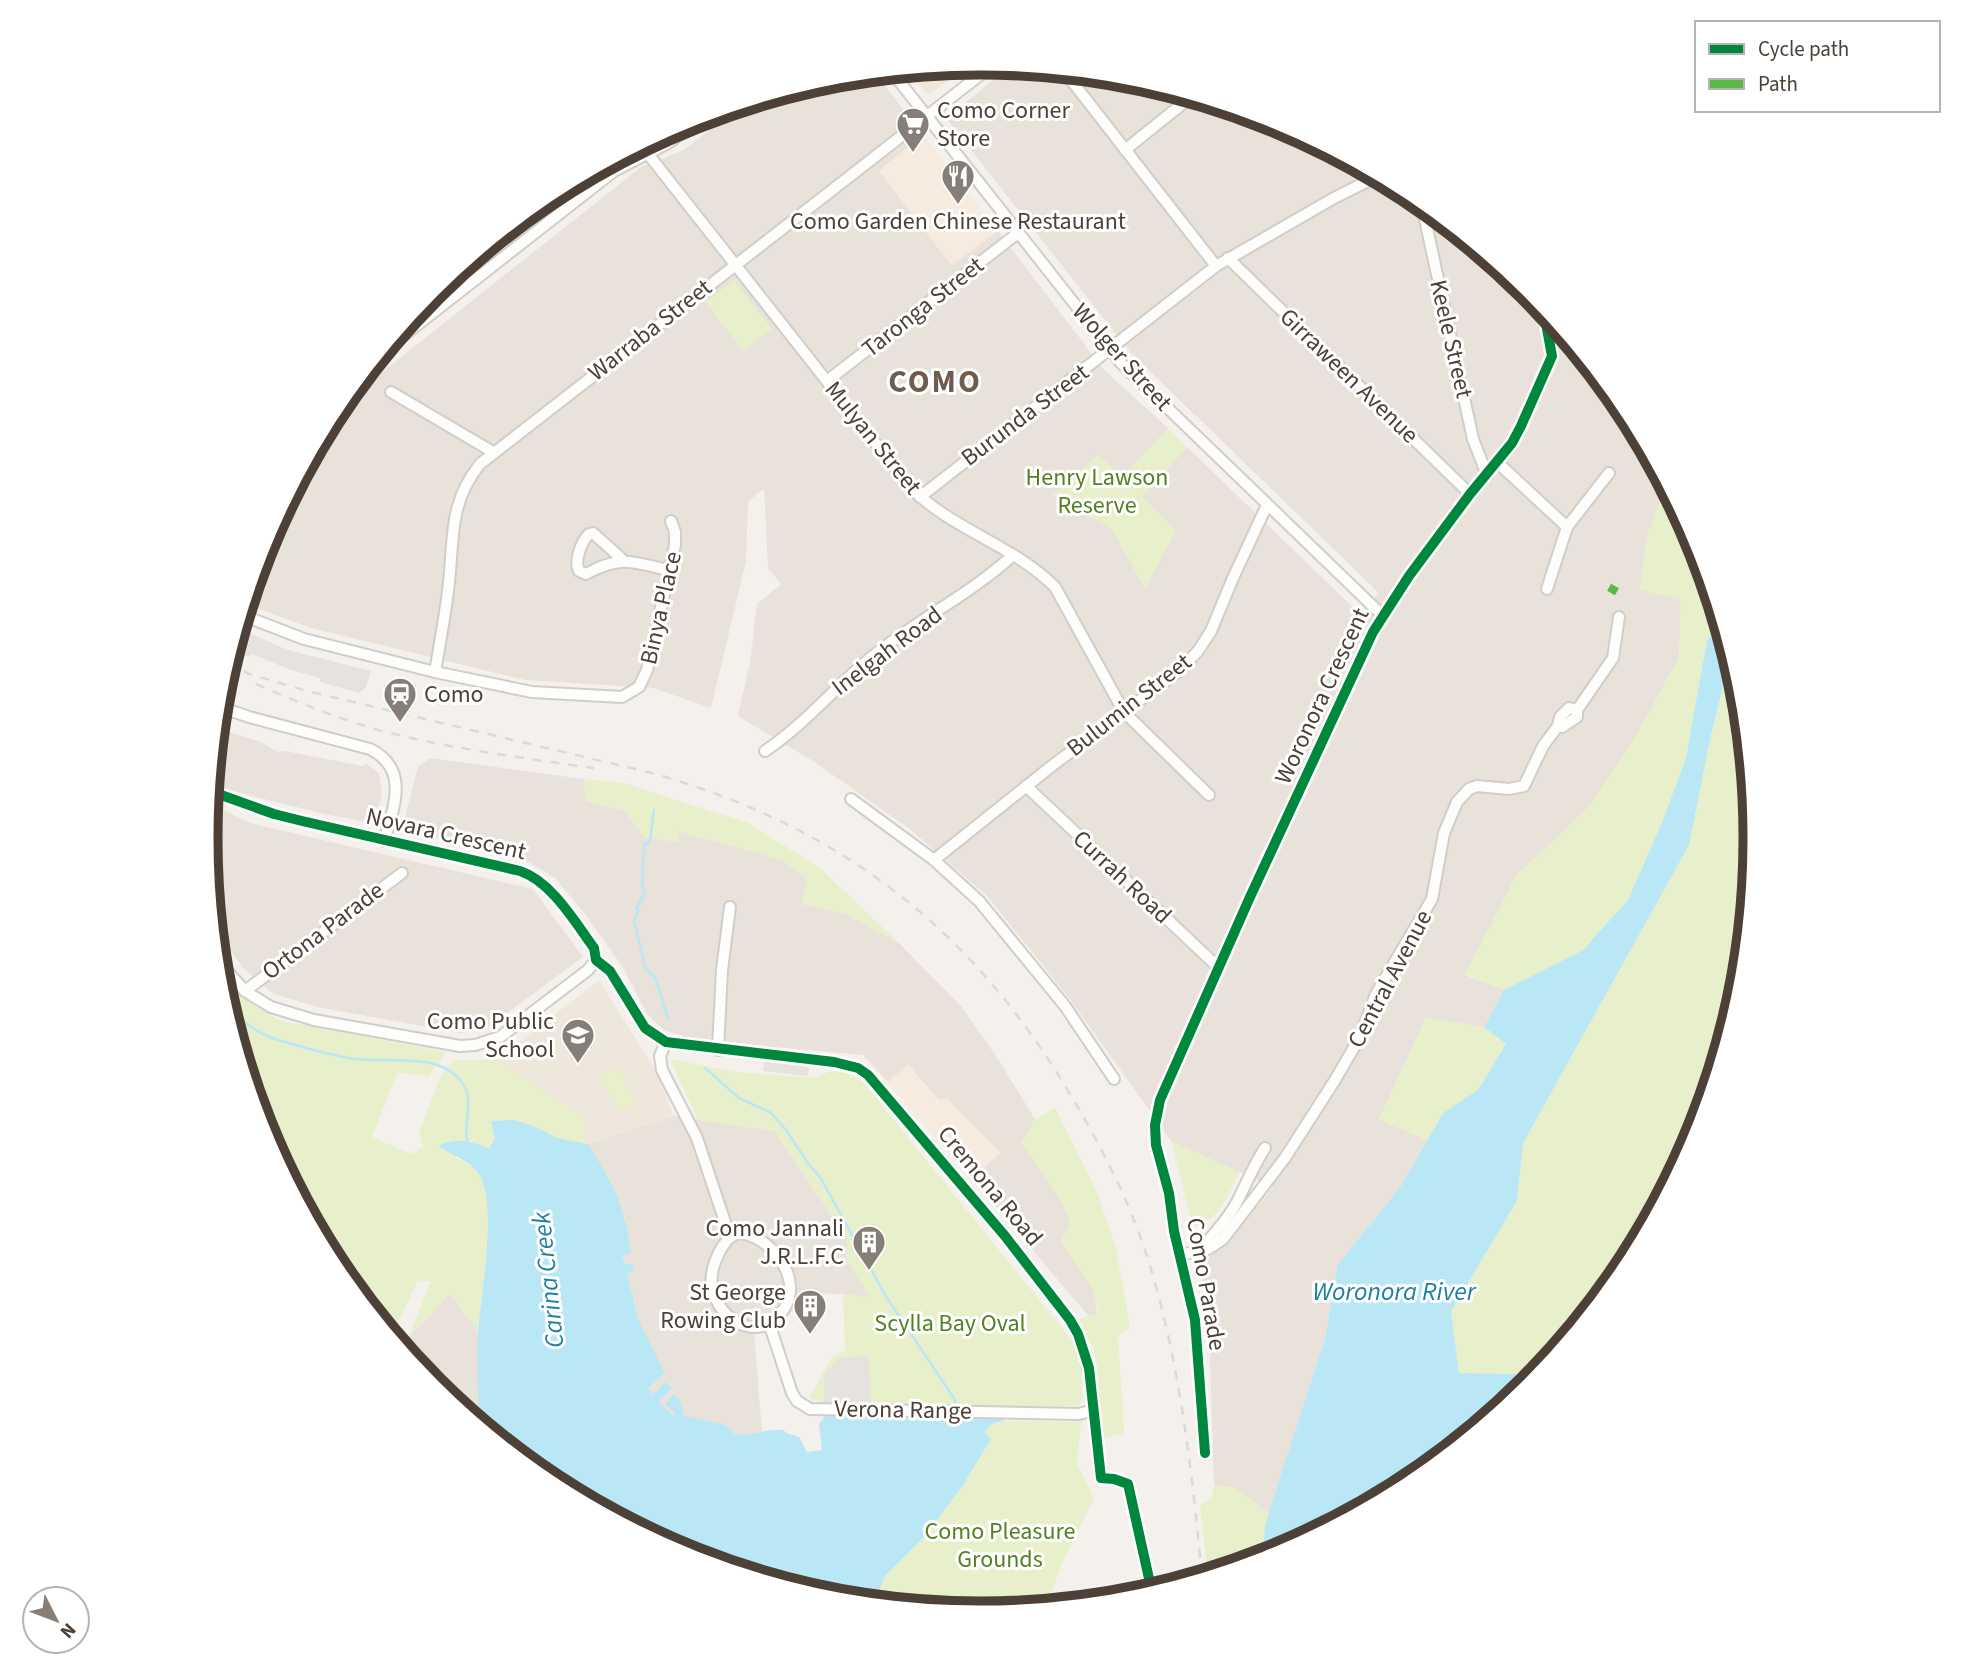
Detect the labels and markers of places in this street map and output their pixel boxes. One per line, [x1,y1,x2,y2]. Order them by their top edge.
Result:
place label: Como Corner Store [937,93,1070,156]
supermarket icon: Como Corner Store [894,105,932,154]
restaurant icon: Como Garden Chinese Restaurant [939,157,977,206]
place label: Como Garden Chinese Restaurant [790,204,1126,239]
station icon: Como [381,675,419,724]
place label: Como [424,677,484,712]
place label: Como Public School [427,1004,554,1067]
school or university icon: Como Public School [559,1016,597,1065]
place label: Como Jannali J.R.L.F.C [706,1211,844,1274]
building icon: Como Jannali J.R.L.F.C [850,1223,888,1272]
place label: St George Rowing Club [660,1275,786,1338]
building icon: St George Rowing Club [791,1287,829,1336]

